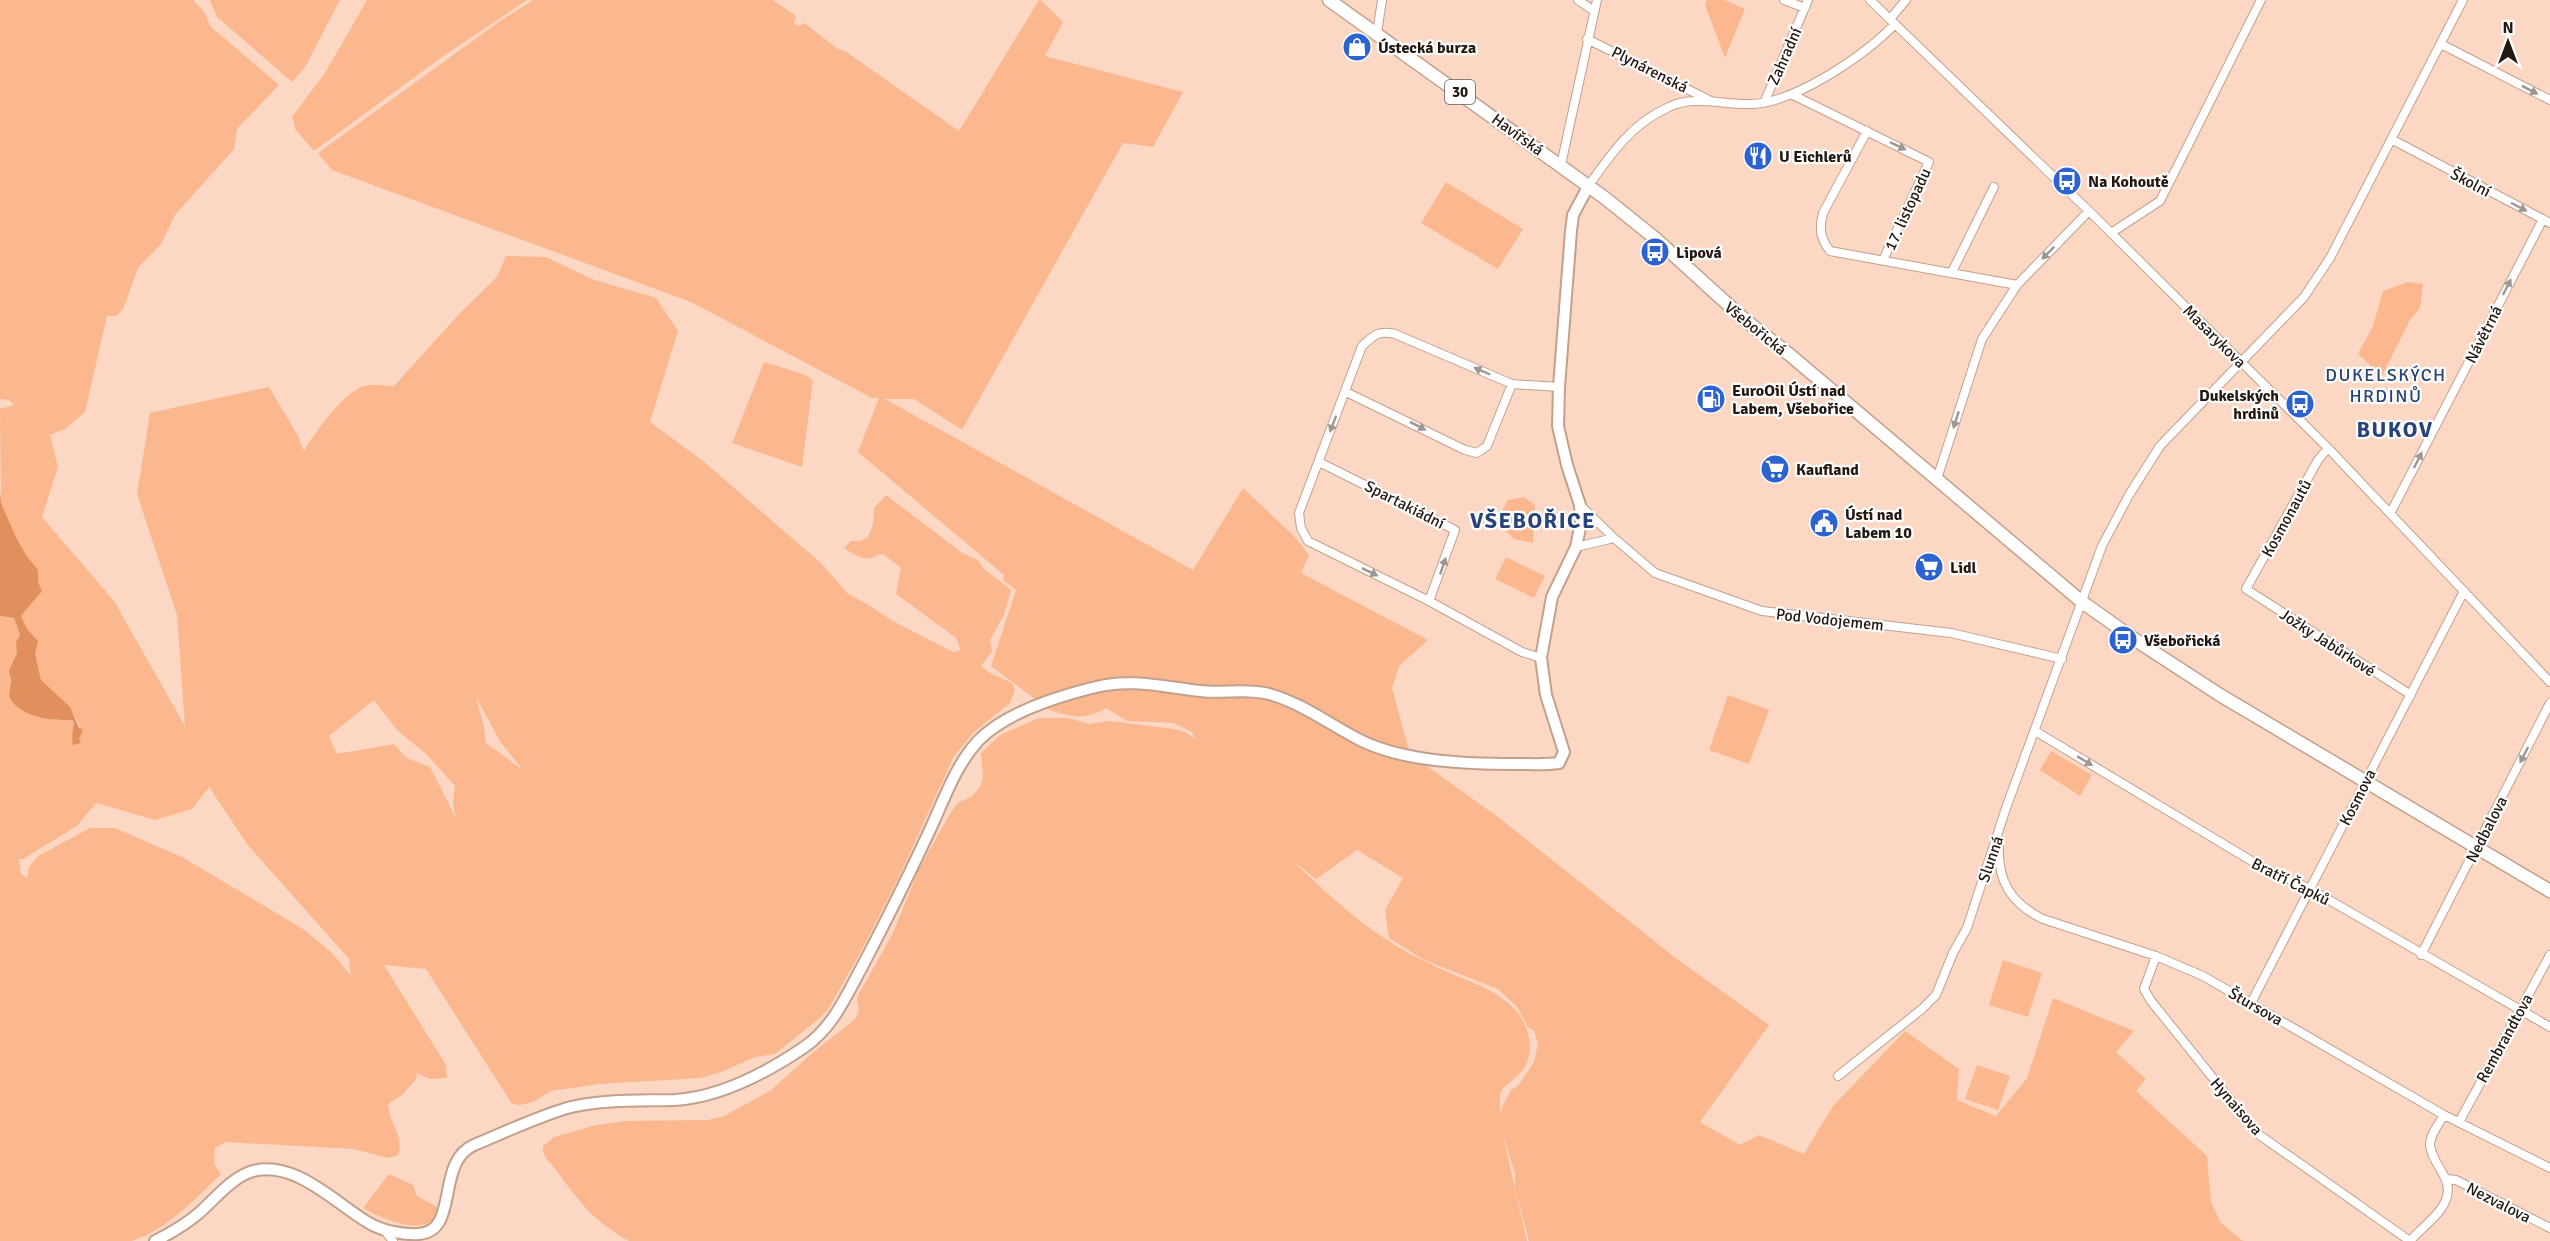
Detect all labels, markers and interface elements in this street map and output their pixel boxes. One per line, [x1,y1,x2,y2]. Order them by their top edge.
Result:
north arrow [2478,12,2538,72]
text: N [2502,18,2514,38]
street label: Zahradní [1763,24,1807,88]
shop icon: Ústecká burza [1341,31,1373,63]
place label: Ústecká burza [1378,38,1476,58]
street label: Plynárenská [1608,42,1691,98]
road number: 30 [1445,80,1475,104]
one-way arrow [2522,85,2539,95]
street label: Havířská [1488,109,1547,160]
restaurant icon: U Eichlerů [1742,140,1774,172]
one-way arrow [1889,142,1906,151]
place label: U Eichlerů [1779,147,1852,167]
street label: Školní [2447,164,2495,202]
street label: 17. listopadu [1880,165,1936,254]
bus stop icon: Na Kohoutě [2051,165,2083,197]
place label: Na Kohoutě [2088,172,2169,192]
one-way arrow [2510,202,2527,211]
bus stop icon: Lipová [1639,236,1671,268]
place label: Lipová [1676,243,1722,263]
one-way arrow [2042,245,2056,259]
one-way arrow [2503,279,2512,296]
street label: Všebořická [1720,298,1791,360]
street label: Masarykova [2179,301,2250,372]
street label: Návětrná [2461,302,2507,367]
district label: DUKELSKÝCH HRDINŮ [2325,364,2447,407]
one-way arrow [1473,366,1491,376]
place label: EuroOil Ústí nad Labem, Všebořice [1732,381,1854,419]
fuel station icon: EuroOil Ústí nad Labem, Všebořice [1695,383,1727,415]
place label: Dukelských hrdinů [2199,386,2279,424]
bus stop icon: Dukelských hrdinů [2284,388,2316,420]
one-way arrow [1951,411,1960,429]
one-way arrow [1328,415,1338,433]
district label: BUKOV [2356,416,2434,443]
one-way arrow [1409,422,1426,431]
one-way arrow [2413,452,2422,469]
supermarket icon: Kaufland [1759,453,1791,485]
place label: Kaufland [1796,460,1859,480]
street label: Spartakiádní [1361,476,1449,534]
street label: Kosmonautů [2257,476,2316,561]
place label: Ústí nad Labem 10 [1845,505,1912,543]
district label: VŠEBOŘICE [1470,507,1596,534]
public building icon: Ústí nad Labem 10 [1808,507,1840,539]
supermarket icon: Lidl [1913,551,1945,583]
one-way arrow [1438,557,1448,575]
place label: Lidl [1950,558,1977,578]
one-way arrow [1362,567,1379,577]
street label: Pod Vodojemem [1775,604,1885,636]
street label: Jožky Jabůrkové [2276,604,2379,681]
bus stop icon: Všebořická [2107,624,2139,656]
place label: Všebořická [2144,631,2221,651]
one-way arrow [2519,746,2529,764]
one-way arrow [2077,755,2093,766]
street label: Kosmova [2335,766,2381,829]
street label: Nedbalova [2462,793,2512,866]
street label: Slunná [1974,834,2008,885]
street label: Bratří Čapků [2248,854,2333,910]
street label: Štursova [2225,983,2286,1030]
street label: Rembrandtova [2472,990,2538,1086]
street label: Hynaisova [2206,1074,2267,1140]
street label: Nezvalova [2463,1178,2534,1228]

